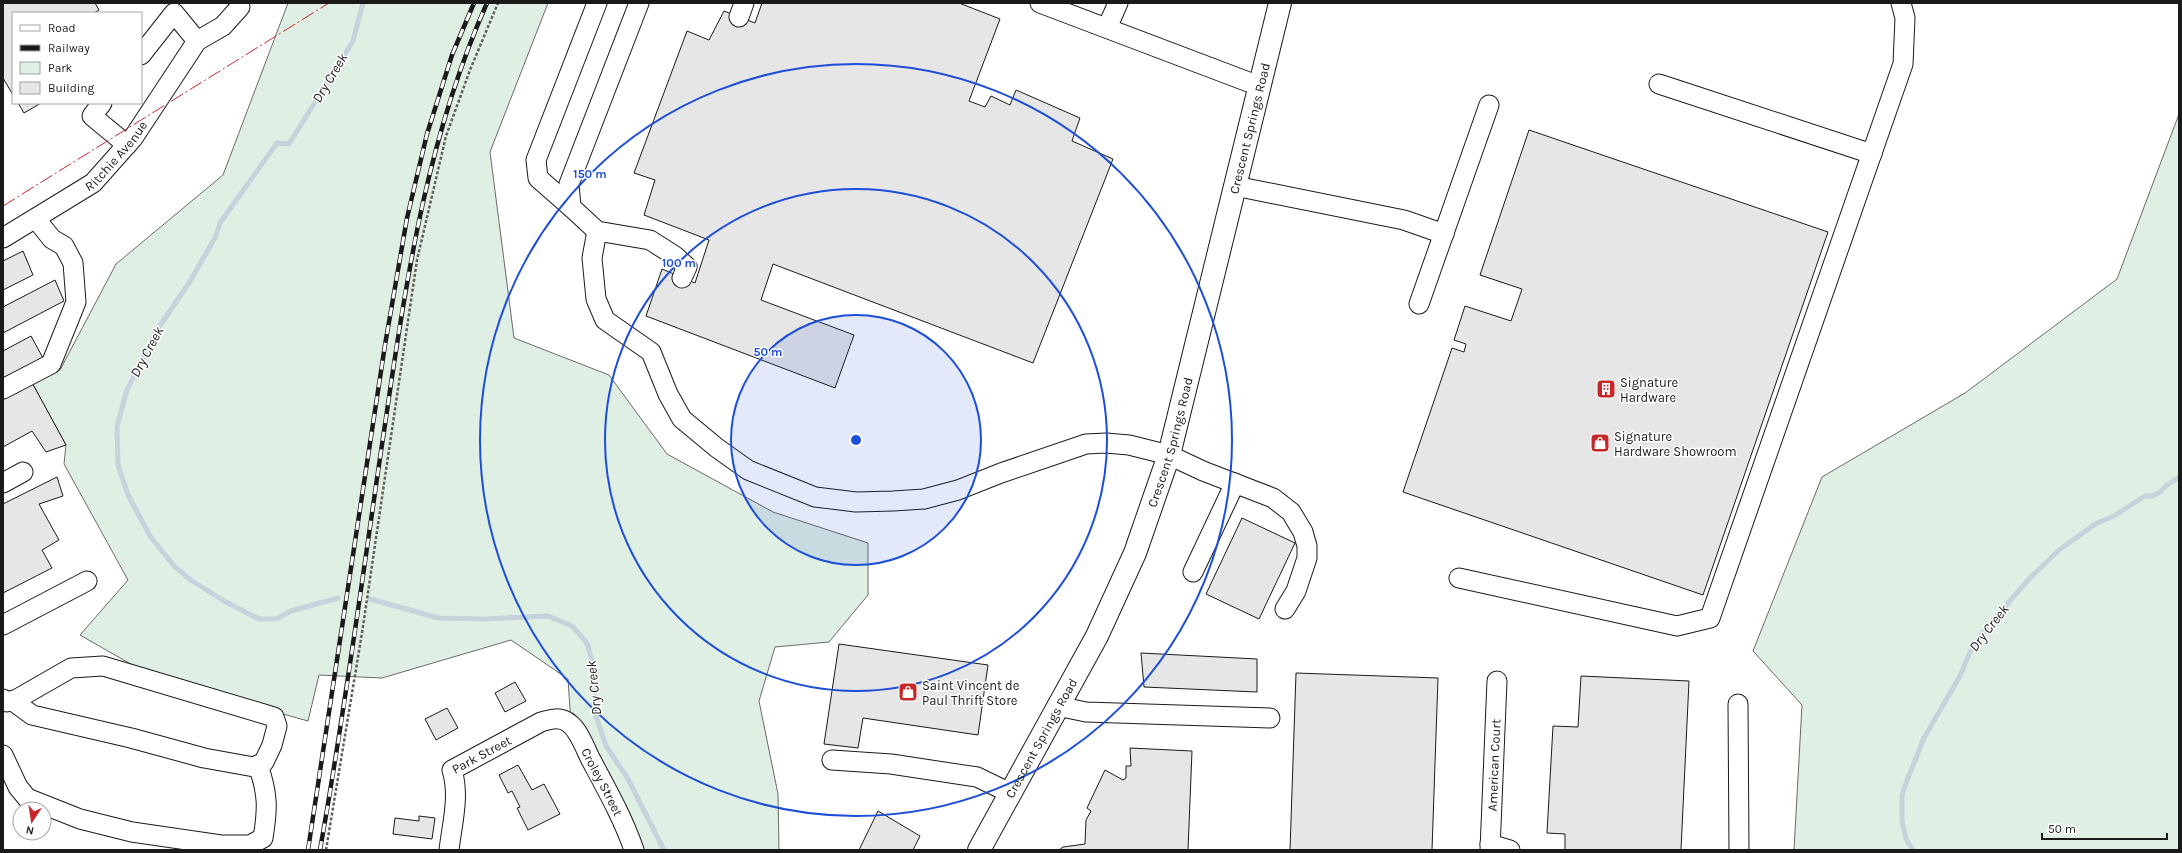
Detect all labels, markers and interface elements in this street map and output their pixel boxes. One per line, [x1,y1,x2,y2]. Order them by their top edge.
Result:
legend [12,12,142,104]
text: Road [48,21,76,35]
text: Railway [48,41,90,55]
water label: Dry Creek [309,49,352,106]
text: Park [48,61,73,75]
street label: Crescent Springs Road [1226,61,1273,195]
text: Building [48,81,95,95]
street label: Ritchie Avenue [82,118,150,194]
text: 150 m [573,167,607,181]
text: 100 m [662,256,696,270]
water label: Dry Creek [127,323,168,380]
text: 50 m [754,345,783,359]
place label: Signature Hardware [1620,375,1679,405]
street label: Crescent Springs Road [1144,376,1195,509]
building icon: Signature Hardware [1595,378,1617,400]
place label: Signature Hardware Showroom [1614,429,1737,459]
shop icon: Signature Hardware Showroom [1589,432,1611,454]
centre of rings [849,433,863,447]
water label: Dry Creek [1965,600,2013,655]
water label: Dry Creek [583,659,605,716]
street label: Crescent Springs Road [1002,675,1080,800]
place label: Saint Vincent de Paul Thrift Store [922,678,1020,708]
shop icon: Saint Vincent de Paul Thrift Store [897,681,919,703]
street label: American Court [1484,719,1503,811]
street label: Park Street [449,732,514,776]
street label: Croley Street [579,745,626,818]
north arrow [12,801,52,841]
scale bar [2042,815,2167,841]
text: 50 m [2048,822,2076,836]
text: N [25,823,35,837]

